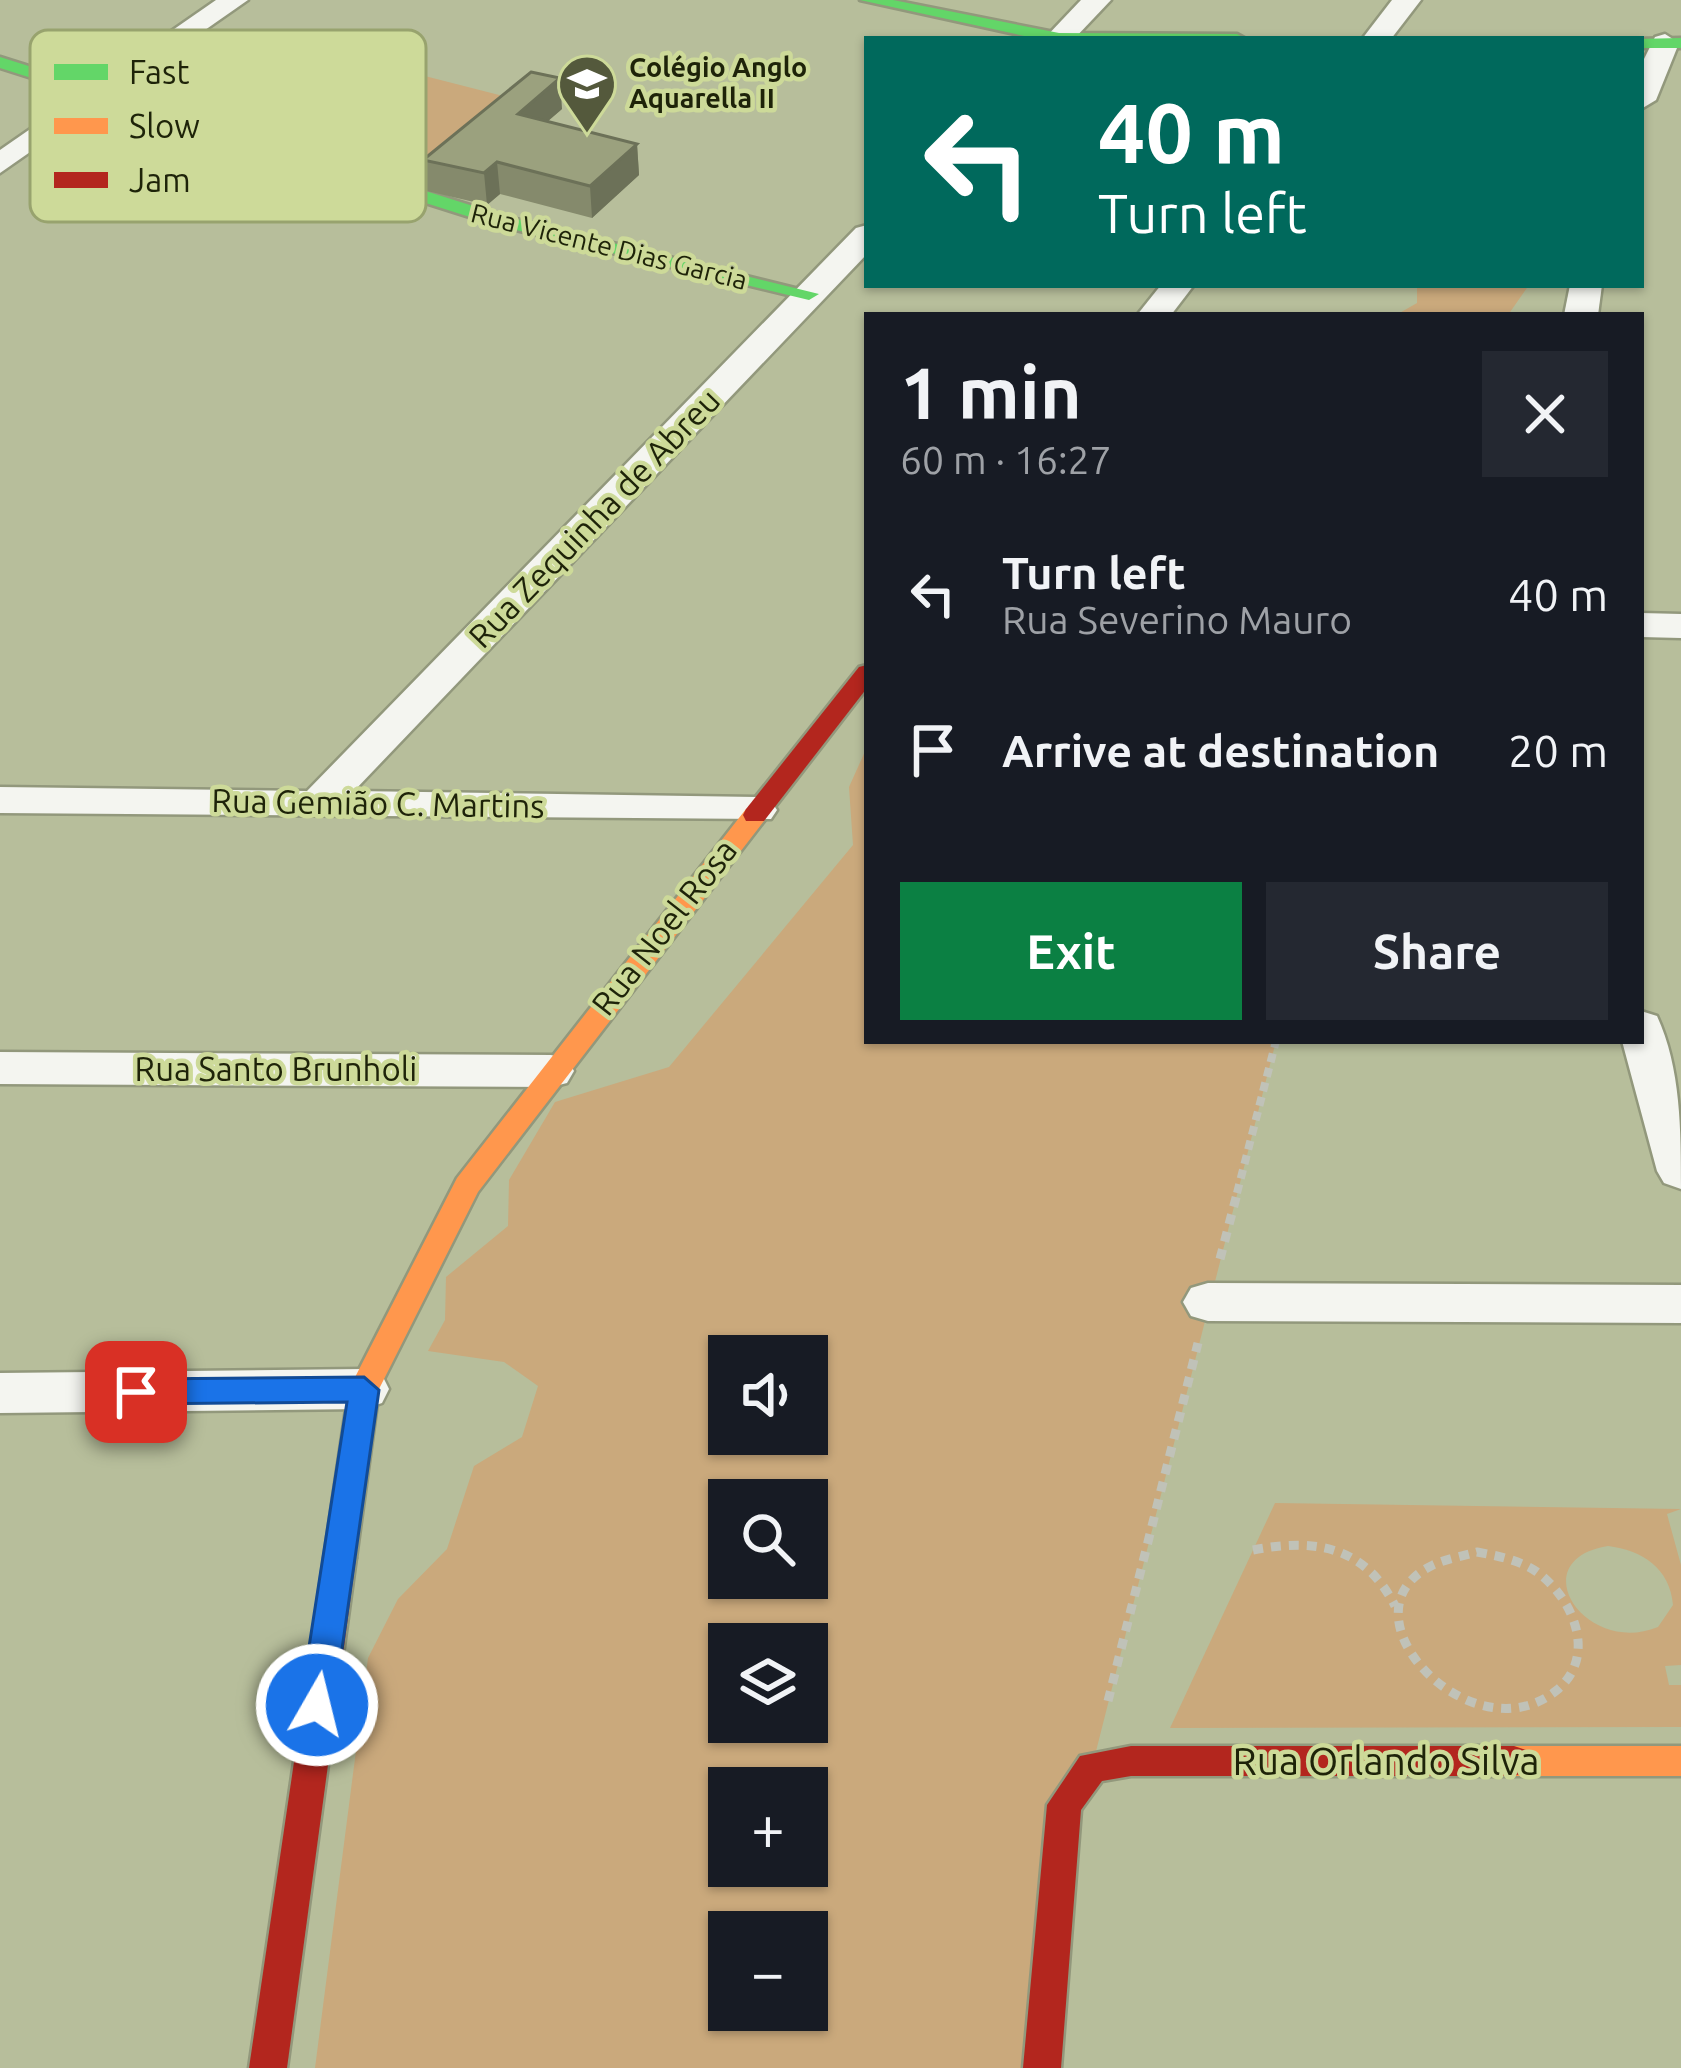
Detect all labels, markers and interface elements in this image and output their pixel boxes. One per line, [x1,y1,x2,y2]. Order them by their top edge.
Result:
legend [30,30,426,222]
place label: Colégio Anglo Aquarella II [629,52,807,113]
text: Fast [129,53,189,90]
school or university icon: Colégio Anglo Aquarella II [556,53,618,135]
icon: left [900,84,1056,240]
text: 40 m [1098,85,1285,179]
text: Slow [129,107,200,144]
text: Jam [129,161,191,198]
text: Turn left [1098,183,1307,243]
street label: Rua Vicente Dias Garcia [468,197,751,295]
button: close [1482,351,1608,477]
text: 1 min [900,352,1082,433]
street label: Rua Zequinha de Abreu [461,381,727,654]
text: 60 m · 16:27 [900,438,1112,481]
text: Turn left [1002,547,1186,598]
icon: left [900,561,966,627]
text: 40 m [1508,569,1608,620]
text: Rua Severino Mauro [1002,598,1352,641]
icon: arrive [900,717,966,783]
text: Arrive at destination [1002,725,1439,776]
text: 20 m [1508,725,1608,776]
street label: Rua Gemião C. Martins [211,781,545,824]
street label: Rua Noel Rosa [584,832,744,1022]
button: Exit [900,882,1242,1020]
button: Share [1266,882,1608,1020]
street label: Rua Santo Brunholi [135,1050,417,1087]
map controls [708,1335,828,2031]
button: sound [708,1335,828,1455]
pin [85,1341,187,1443]
icon: arrive [103,1359,169,1425]
button: search [708,1479,828,1599]
button: layers [708,1623,828,1743]
position arrow [254,1642,380,1768]
street label: Rua Orlando Silva [1233,1739,1539,1782]
button: + [708,1767,828,1887]
button: − [708,1911,828,2031]

